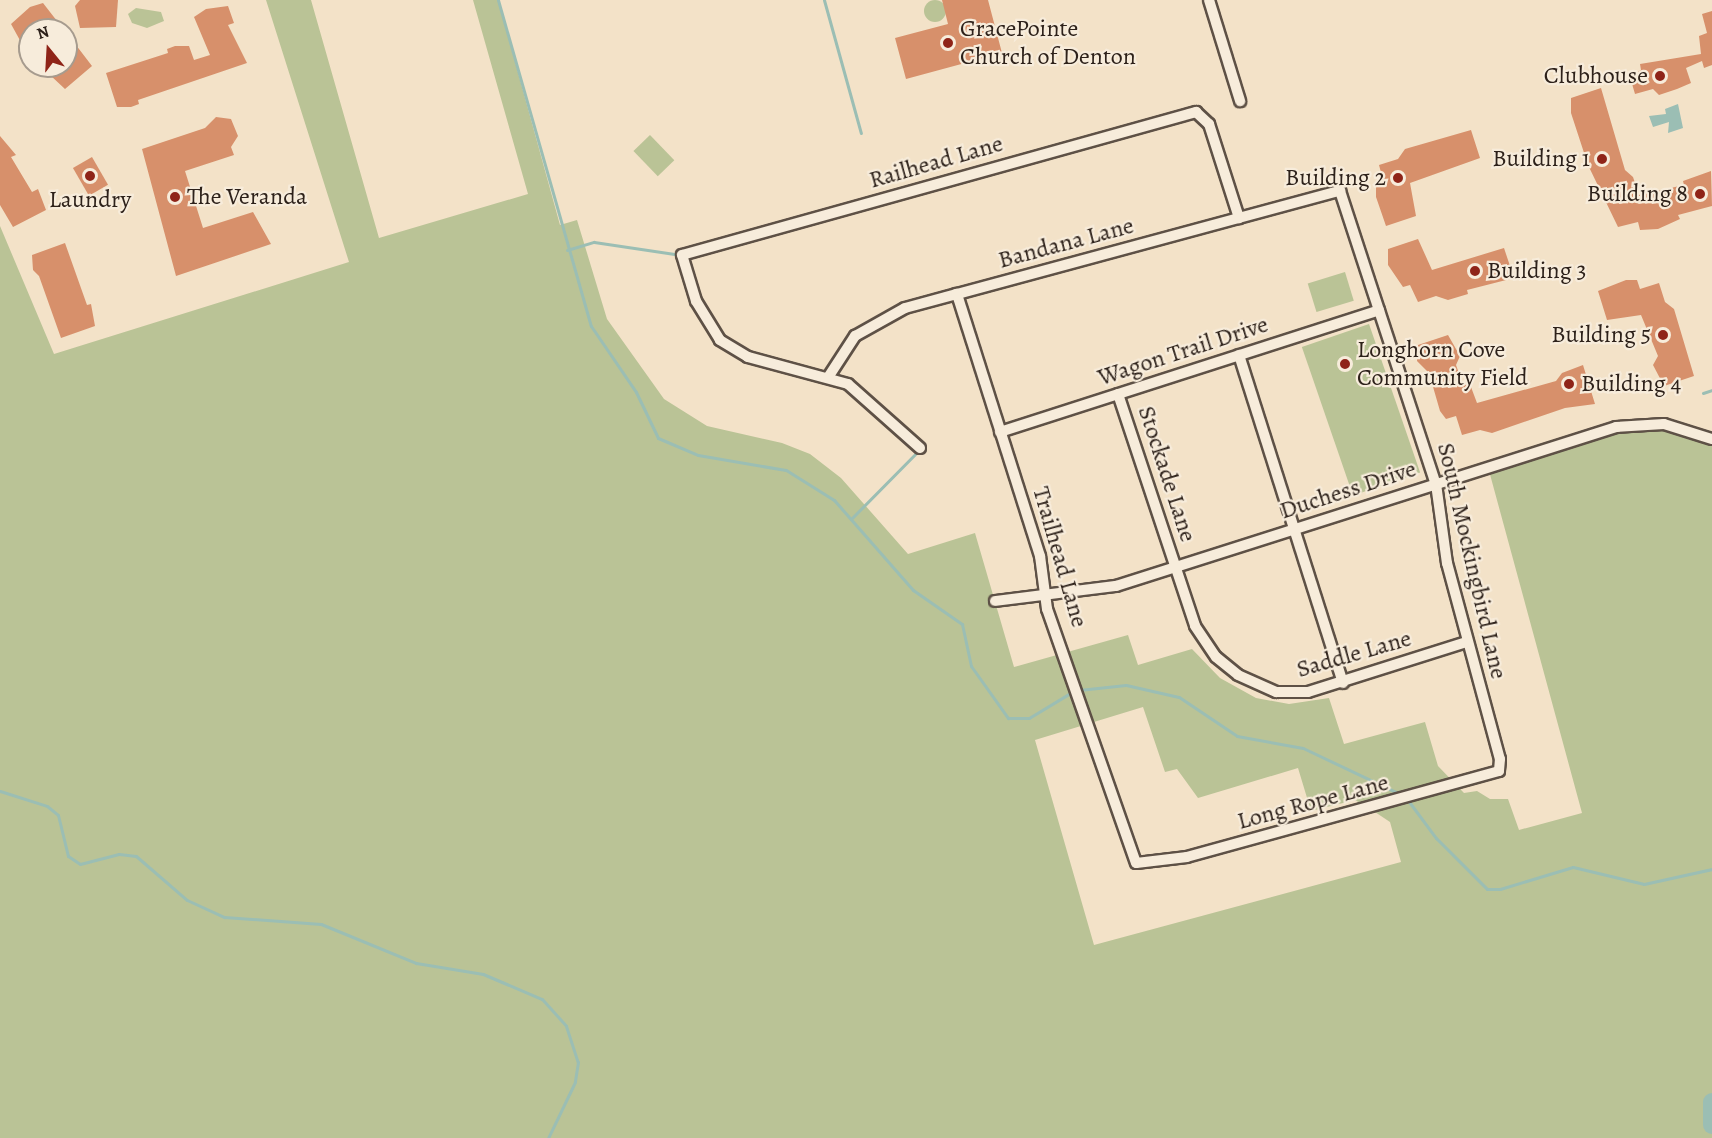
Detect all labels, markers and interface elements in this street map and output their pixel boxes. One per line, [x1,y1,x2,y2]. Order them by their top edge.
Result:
place label: GracePointe Church of Denton [960,15,1136,71]
north arrow [18,18,78,78]
text: N [34,21,52,45]
marker: GracePointe Church of Denton [941,36,955,50]
place label: Clubhouse [1544,62,1648,90]
marker: Clubhouse [1653,69,1667,83]
street label: Railhead Lane [866,129,1006,195]
place label: Building 1 [1492,145,1590,173]
marker: Building 1 [1595,152,1609,166]
place label: Building 2 [1285,164,1386,192]
marker: Laundry [83,169,97,183]
marker: Building 2 [1391,171,1405,185]
place label: Building 8 [1587,180,1688,208]
place label: The Veranda [187,183,307,211]
place label: Laundry [49,186,131,214]
marker: Building 8 [1693,187,1707,201]
marker: The Veranda [168,190,182,204]
street label: Bandana Lane [995,211,1137,275]
place label: Building 3 [1487,257,1587,285]
marker: Building 3 [1468,264,1482,278]
street label: Wagon Trail Drive [1094,310,1272,392]
place label: Building 5 [1551,321,1651,349]
marker: Building 5 [1656,328,1670,342]
place label: Longhorn Cove Community Field [1357,336,1528,392]
marker: Longhorn Cove Community Field [1338,357,1352,371]
place label: Building 4 [1581,370,1681,398]
marker: Building 4 [1562,377,1576,391]
street label: Stockade Lane [1132,402,1202,546]
street label: South Mockingbird Lane [1431,440,1513,682]
street label: Duchess Drive [1276,454,1420,526]
street label: Trailhead Lane [1026,483,1094,631]
street label: Saddle Lane [1293,624,1415,684]
street label: Long Rope Lane [1234,768,1392,836]

